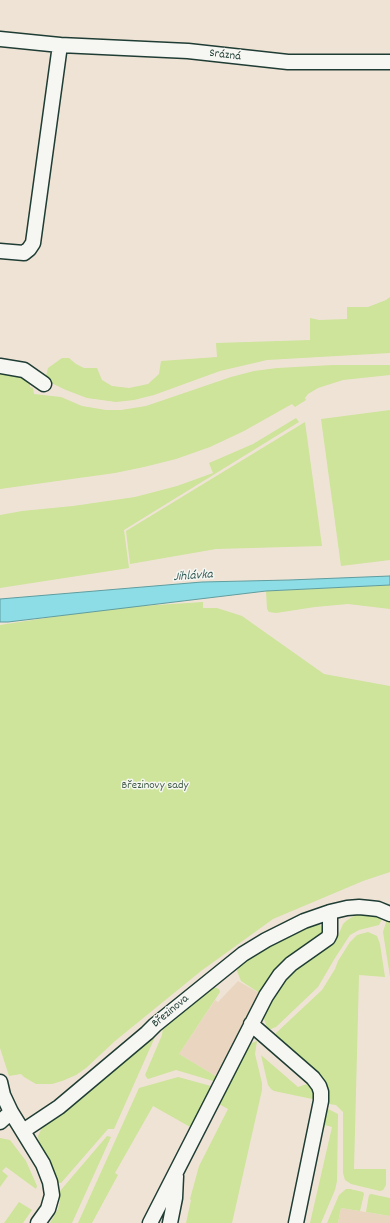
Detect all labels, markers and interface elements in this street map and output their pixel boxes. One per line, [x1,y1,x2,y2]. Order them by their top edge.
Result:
street label: Srázná [208,47,242,65]
water label: Jihlávka [173,568,213,586]
park label: Březinovy sady [122,779,188,793]
street label: Březinova [150,992,192,1032]

